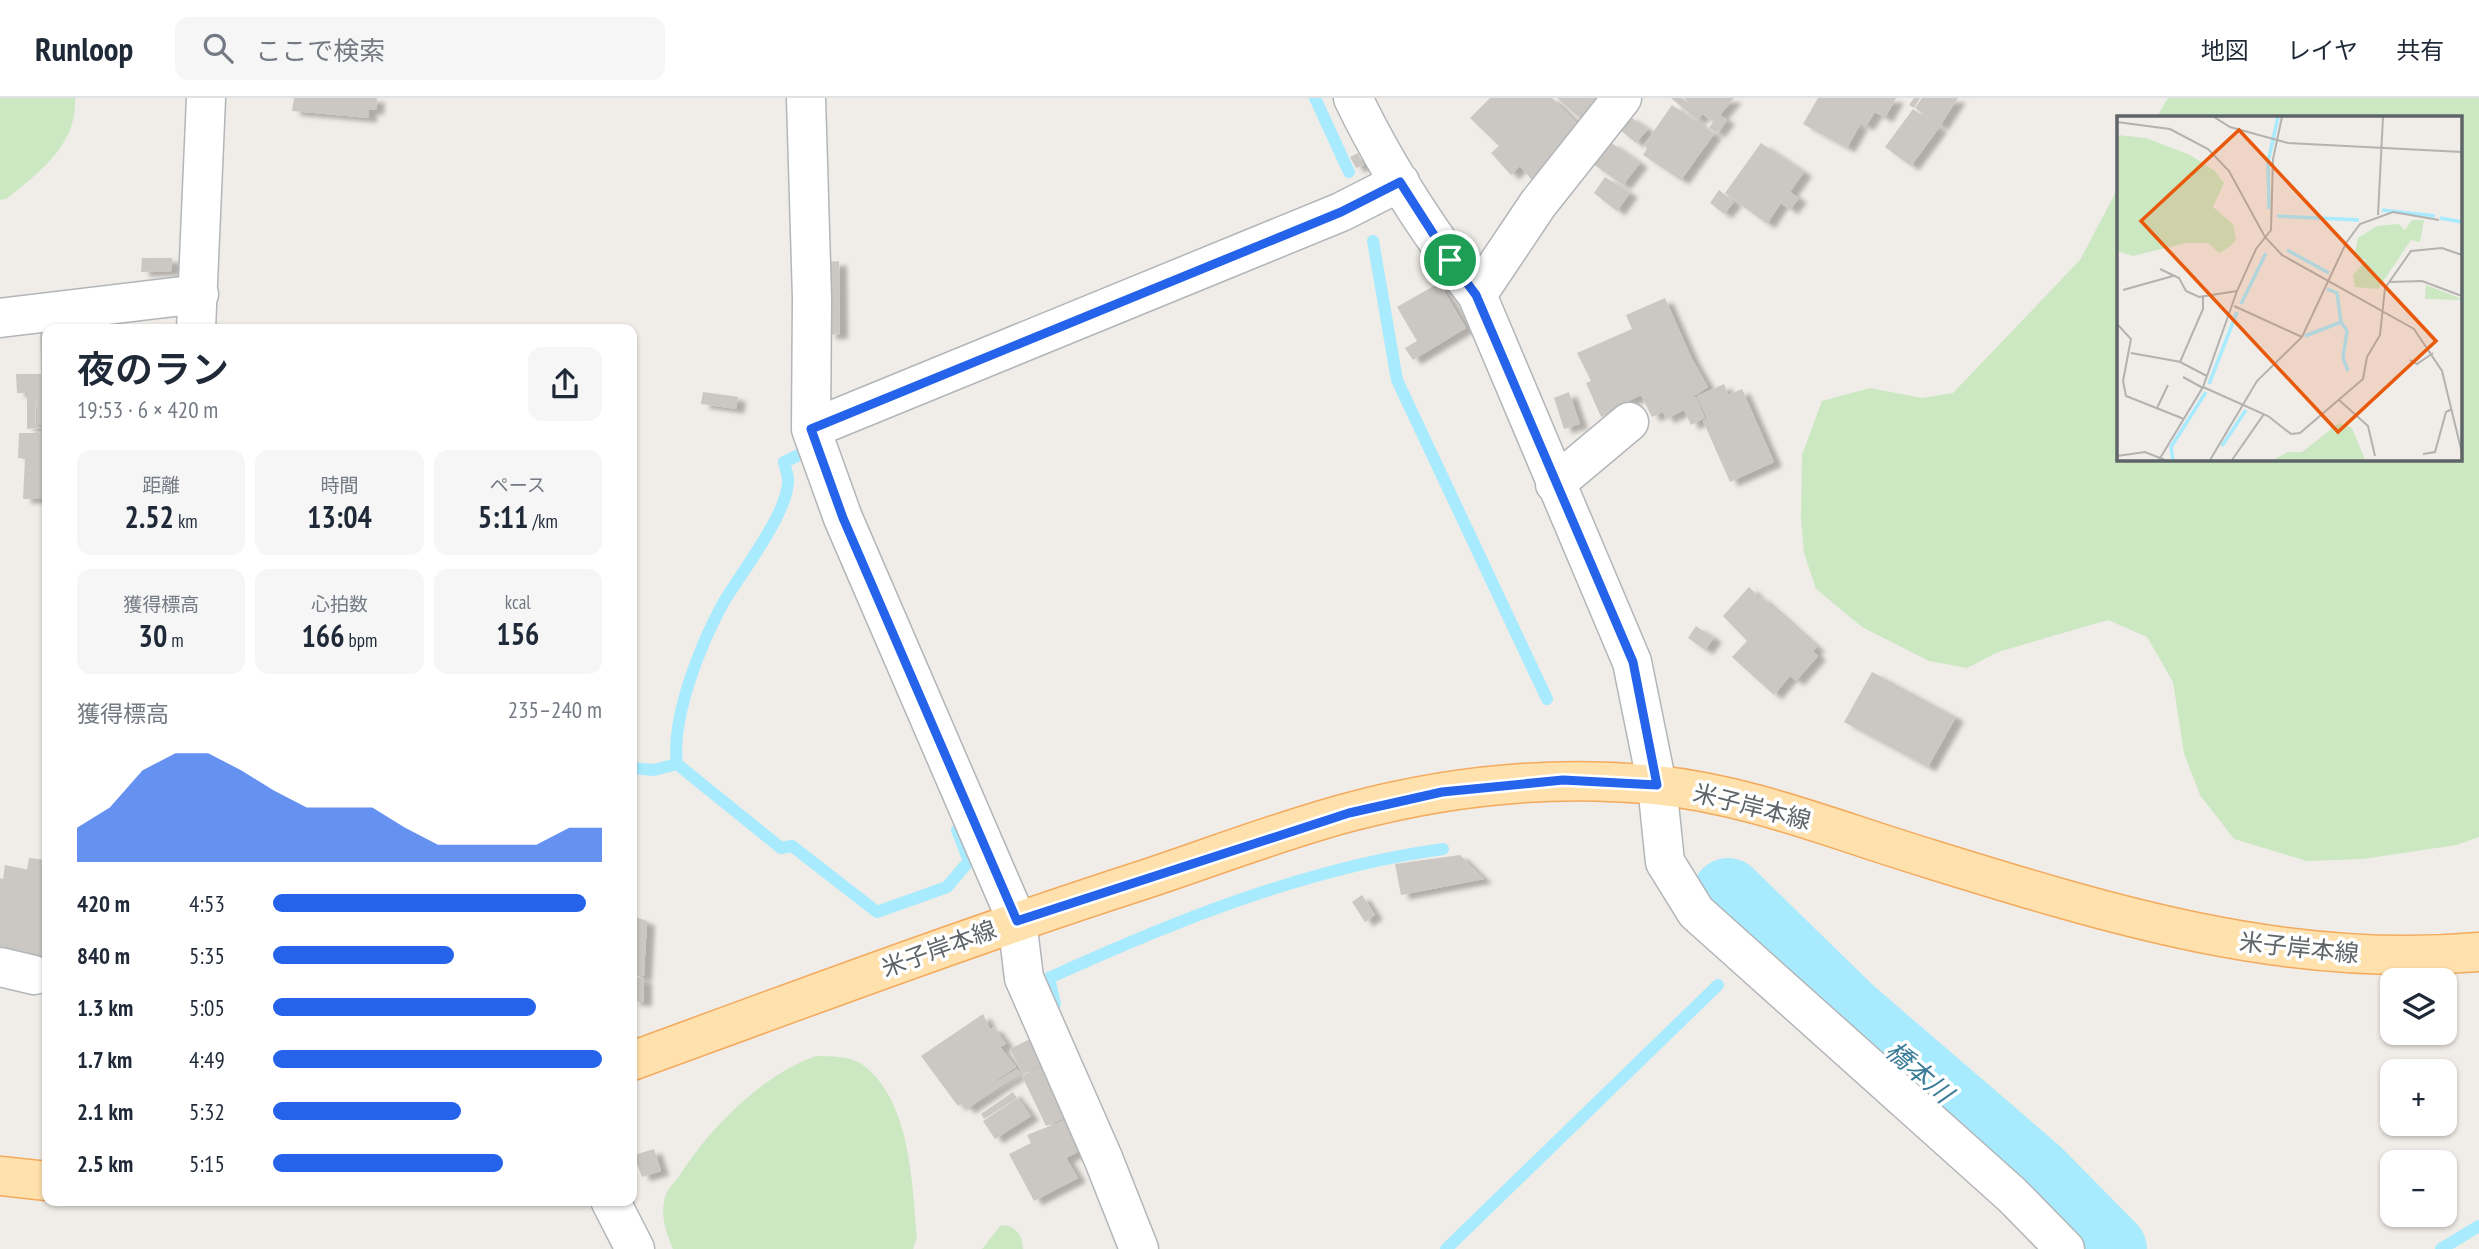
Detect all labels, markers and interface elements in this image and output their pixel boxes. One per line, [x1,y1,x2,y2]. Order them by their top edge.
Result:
search box [175,17,665,80]
text: Runloop [35,27,133,70]
icon: search [199,29,237,67]
text: ここで検索 [255,34,385,67]
text: 地図 [2201,35,2249,66]
text: レイヤ [2287,35,2358,66]
text: 共有 [2396,35,2444,66]
inset map [2117,116,2462,460]
pin [1420,230,1480,290]
icon: arrive [1431,241,1469,279]
text: 夜のラン [77,344,229,393]
button: share [528,347,602,421]
text: 19:53 · 6 × 420 m [77,395,218,424]
text: 距離 [142,473,180,497]
text: 時間 [320,473,359,497]
text: ペース [490,473,546,497]
text: 2.52 [125,497,174,536]
text: 13:04 [307,497,372,536]
text: 5:11 [478,497,528,536]
text: km [174,509,198,533]
text: /km [528,509,558,533]
text: kcal [505,590,531,614]
text: 獲得標高 [123,592,199,616]
text: 心拍数 [311,592,368,616]
text: 156 [496,614,539,653]
text: 30 [139,616,167,655]
text: 166 [302,616,345,655]
text: m [167,628,184,652]
text: bpm [345,628,377,652]
text: 235–240 m [508,695,602,724]
text: 獲得標高 [77,699,169,728]
street label: 米子岸本線 [1690,777,1814,836]
text: 420 m [77,889,130,918]
text: 4:53 [189,889,225,918]
street label: 米子岸本線 [877,913,1001,984]
street label: 米子岸本線 [2238,926,2360,969]
text: 840 m [77,941,130,970]
text: 5:35 [189,941,225,970]
map controls [2380,968,2457,1227]
button: layers [2380,968,2457,1045]
text: 1.3 km [77,993,133,1022]
text: 5:05 [189,993,225,1022]
water label: 橋本川 [1879,1034,1962,1112]
text: 1.7 km [77,1045,132,1074]
text: 4:49 [189,1045,225,1074]
button: + [2380,1059,2457,1136]
text: 2.1 km [77,1097,133,1126]
text: 5:32 [189,1097,225,1126]
text: 2.5 km [77,1149,133,1178]
text: 5:15 [189,1149,225,1178]
button: − [2380,1150,2457,1227]

